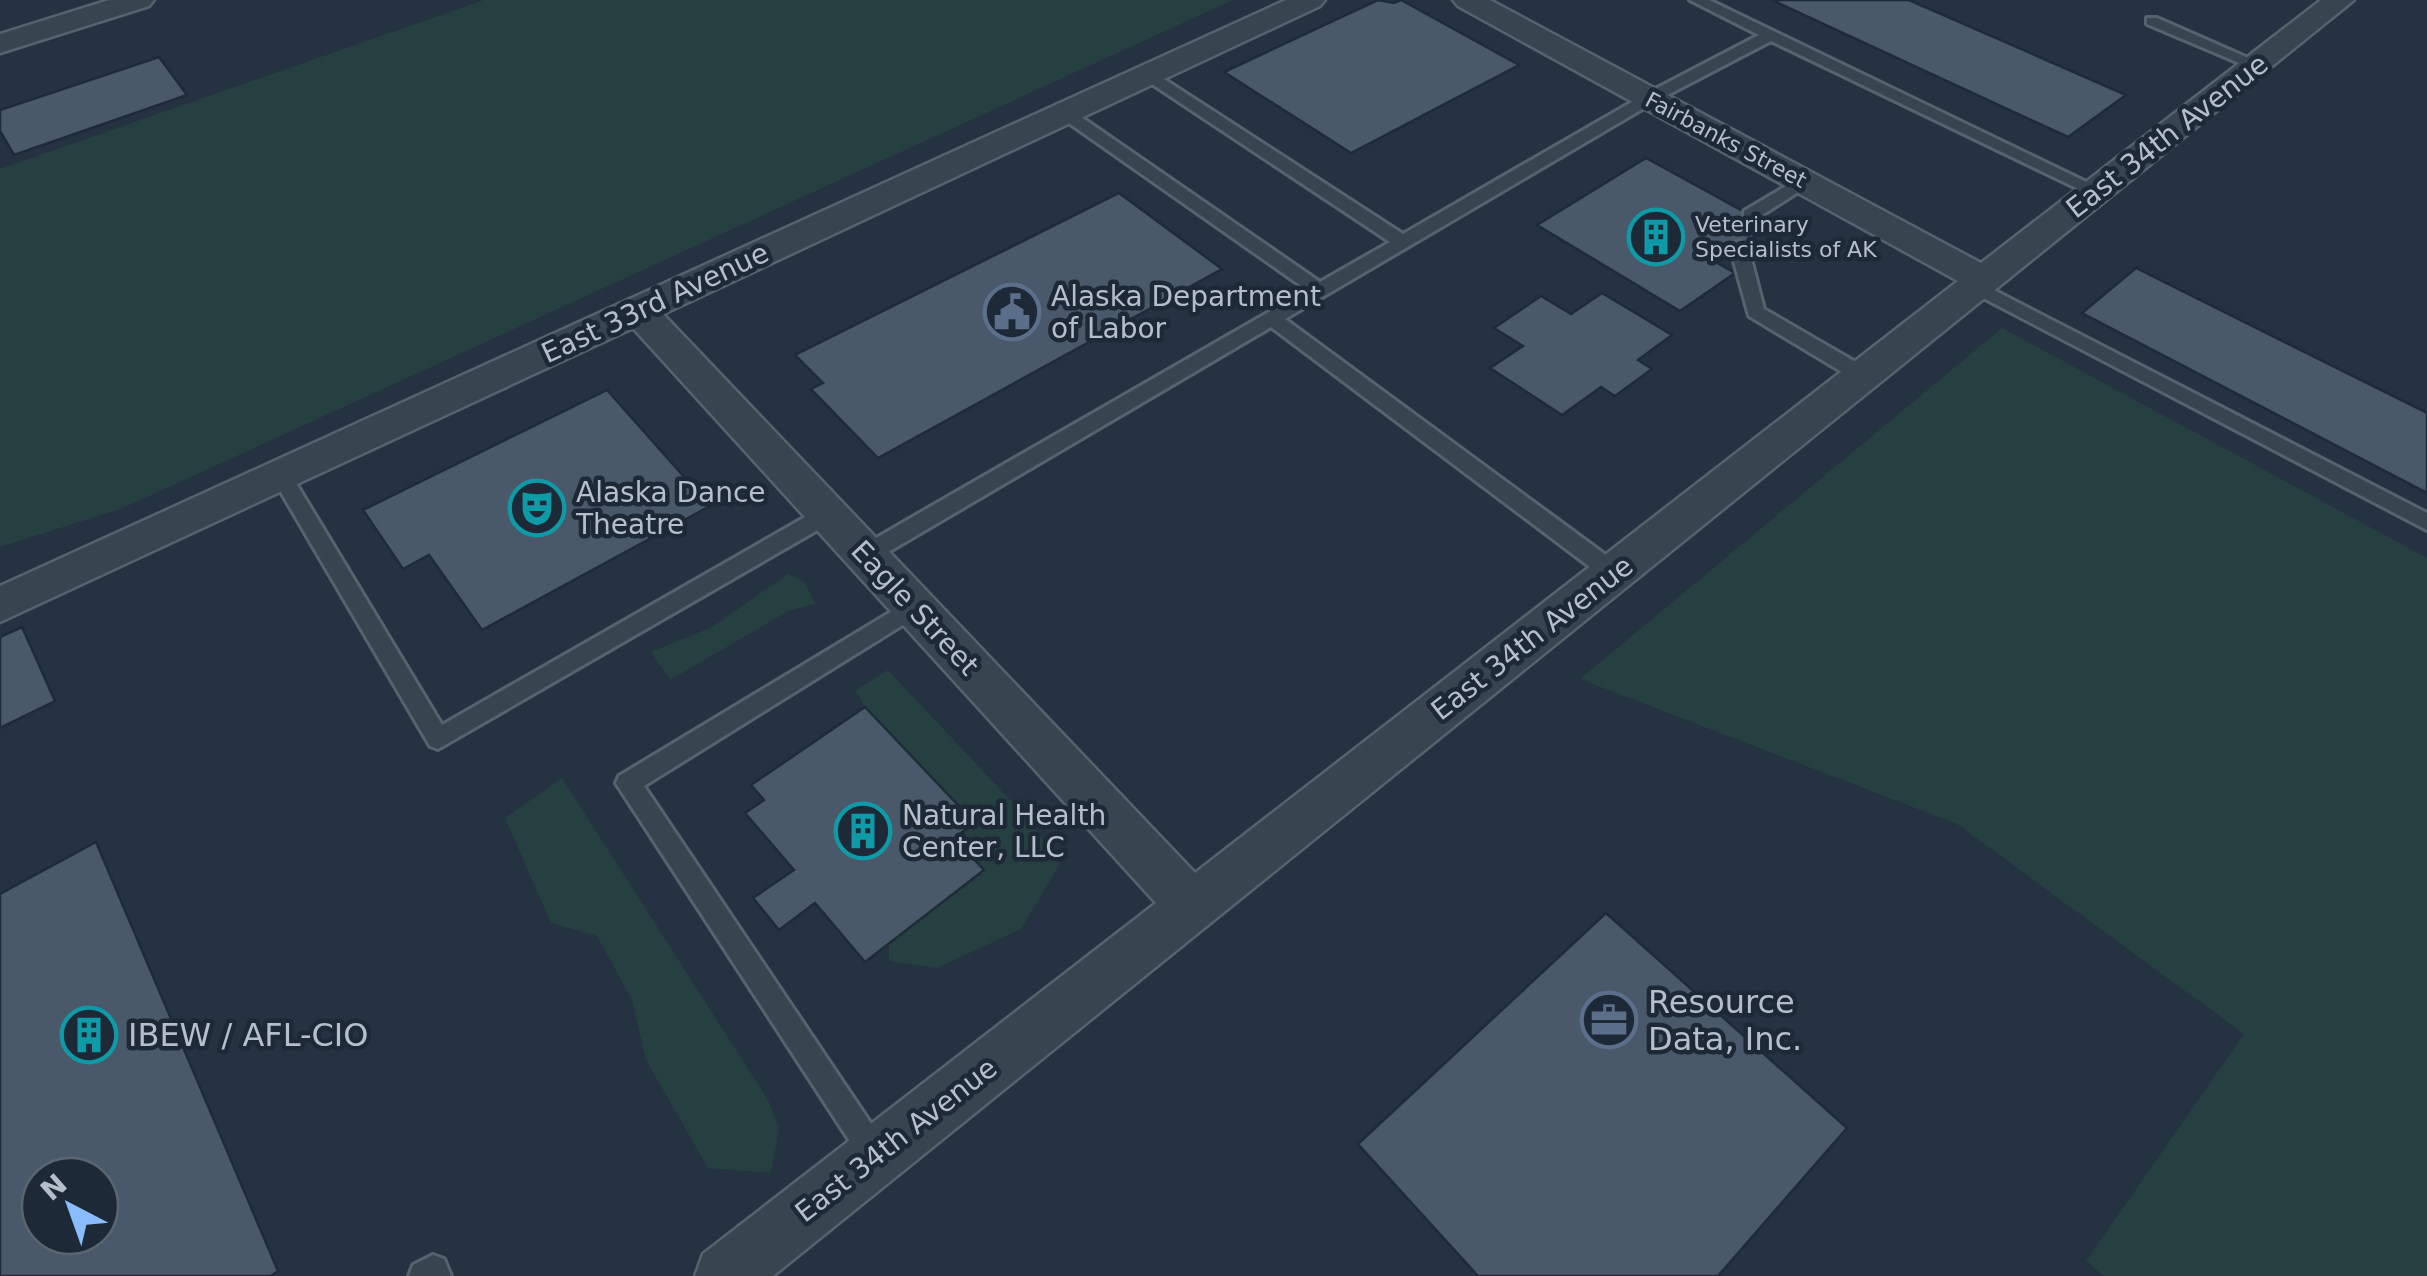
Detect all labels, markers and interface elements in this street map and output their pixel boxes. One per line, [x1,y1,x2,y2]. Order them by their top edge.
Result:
street label: East 34th Avenue [2060,47,2274,225]
street label: Fairbanks Street [1641,87,1811,193]
building icon: Veterinary Specialists of AK [1626,207,1686,267]
place label: Veterinary Specialists of AK [1695,212,1877,262]
street label: East 33rd Avenue [536,236,774,370]
place label: Alaska Department of Labor [1051,280,1321,345]
public building icon: Alaska Department of Labor [982,282,1042,342]
place label: Alaska Dance Theatre [575,476,766,541]
theatre icon: Alaska Dance Theatre [507,478,567,538]
street label: Eagle Street [844,534,986,682]
street label: East 34th Avenue [1425,549,1639,727]
place label: Natural Health Center, LLC [902,799,1106,864]
building icon: Natural Health Center, LLC [833,801,893,861]
place label: Resource Data, Inc. [1648,983,1802,1058]
office icon: Resource Data, Inc. [1579,990,1639,1050]
building icon: IBEW / AFL-CIO [59,1005,119,1065]
place label: IBEW / AFL-CIO [128,1016,368,1054]
street label: East 34th Avenue [789,1051,1003,1229]
north arrow [20,1156,120,1256]
text: N [34,1167,74,1208]

